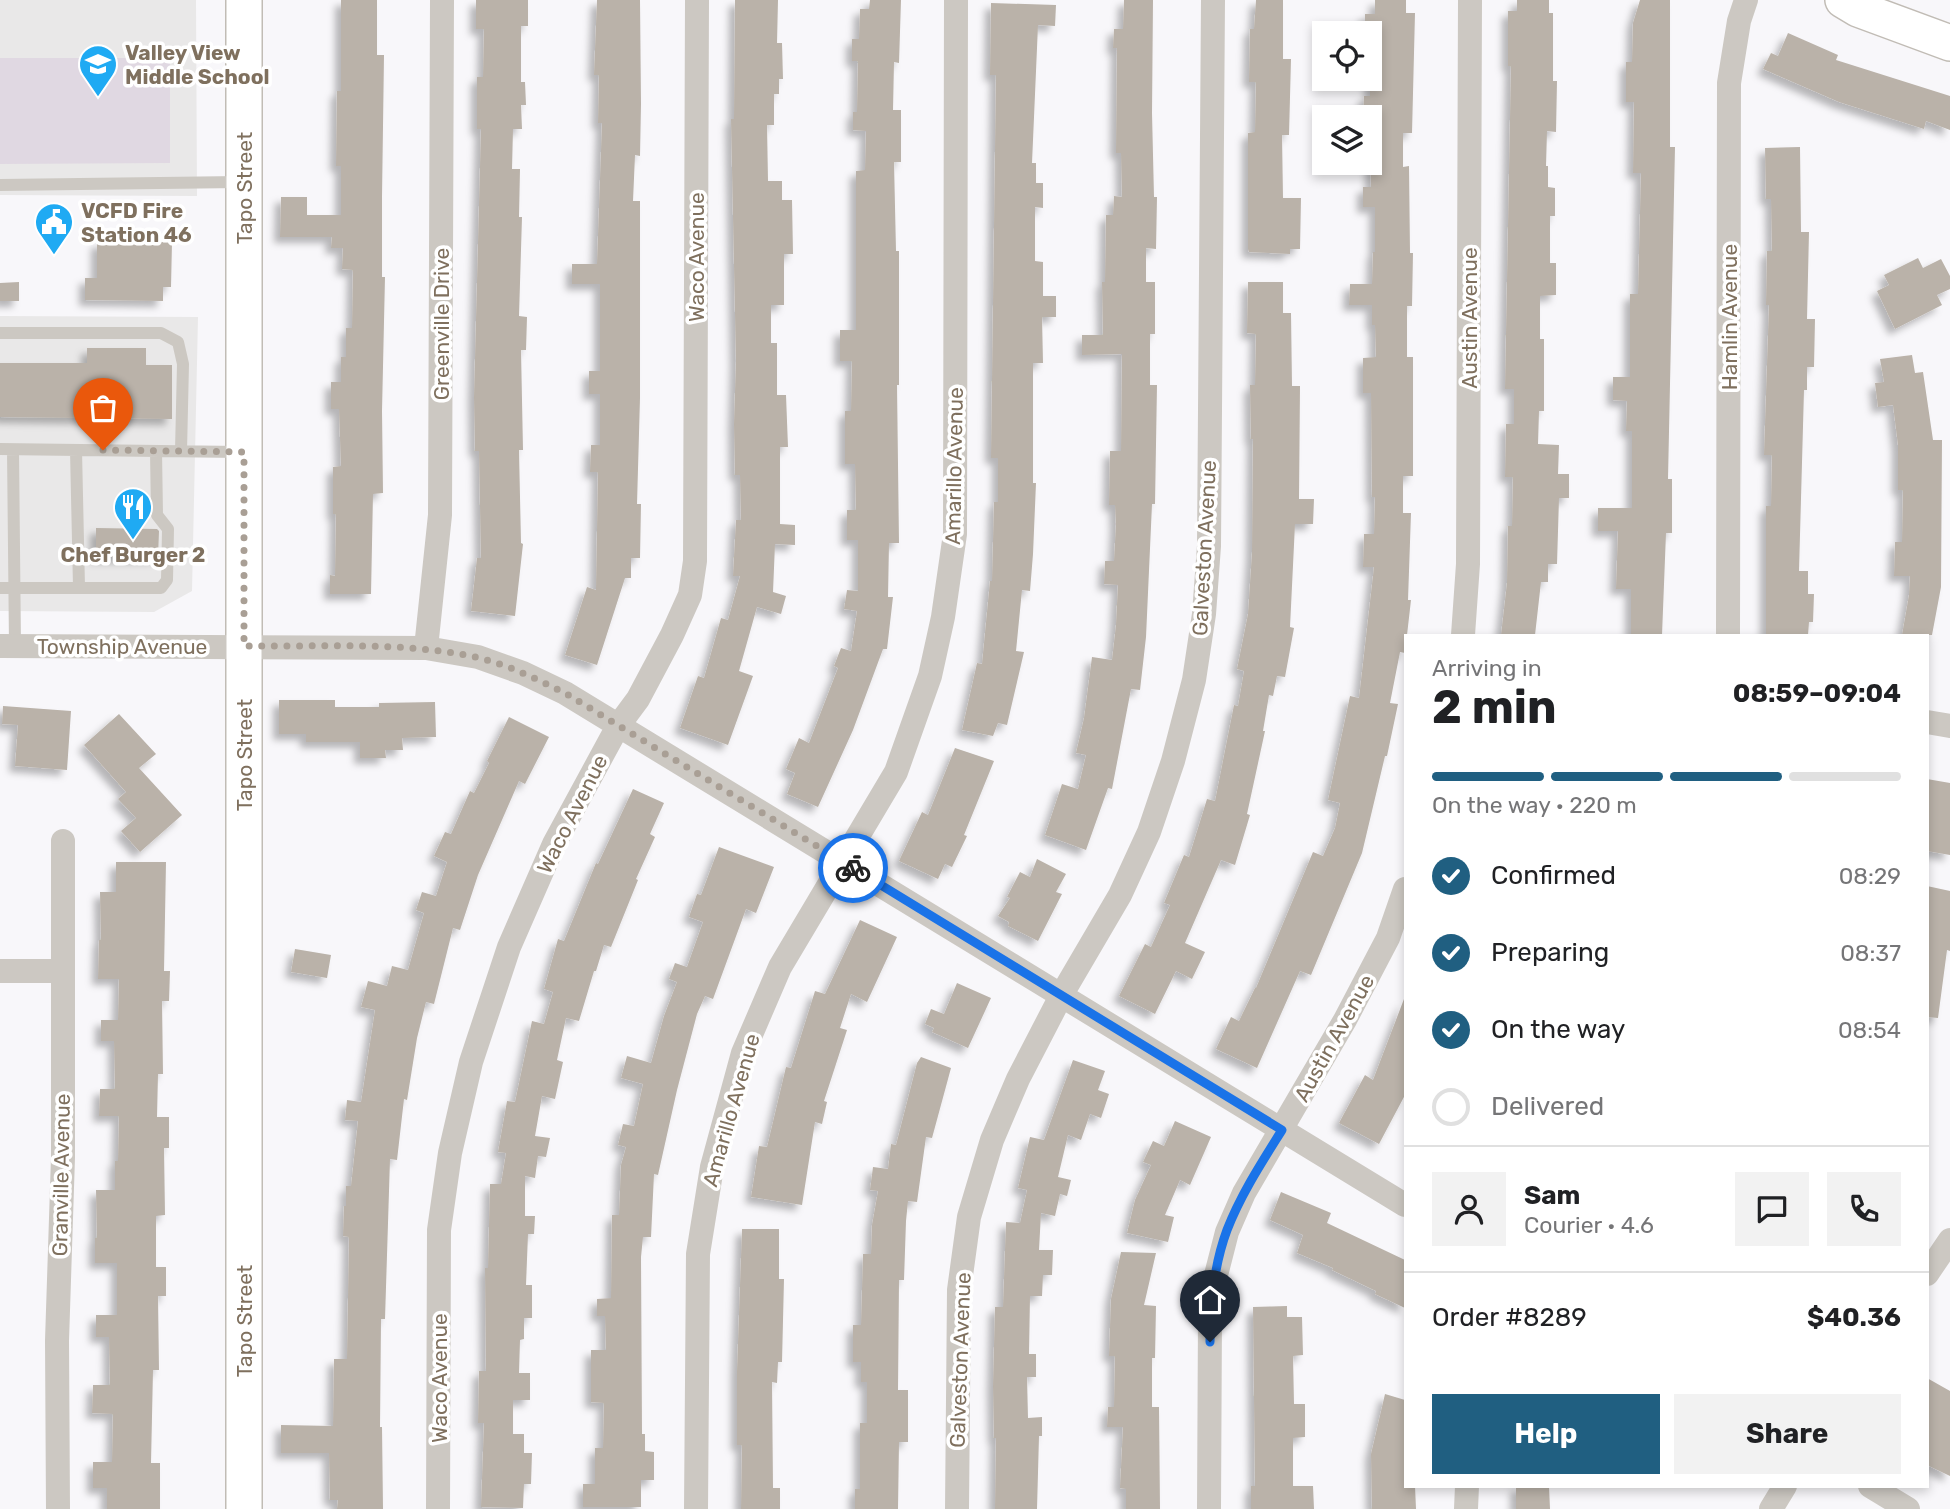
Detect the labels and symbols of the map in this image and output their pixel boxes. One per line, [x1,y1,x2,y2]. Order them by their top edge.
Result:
place label: Valley View Middle School [125,40,269,89]
school or university icon: Valley View Middle School [77,43,119,98]
street label: Tapo Street [232,132,257,244]
street label: Waco Avenue [684,192,709,322]
place label: VCFD Fire Station 46 [81,198,192,247]
public building icon: VCFD Fire Station 46 [33,201,75,256]
street label: Hamlin Avenue [1717,244,1742,390]
street label: Austin Avenue [1457,247,1482,389]
street label: Greenville Drive [429,248,454,400]
pin [73,378,133,450]
street label: Amarillo Avenue [940,387,968,545]
street label: Galveston Avenue [1187,460,1221,636]
restaurant icon: Chef Burger 2 [112,486,154,541]
place label: Chef Burger 2 [61,542,205,567]
street label: Township Avenue [37,634,207,659]
street label: Tapo Street [232,699,257,811]
street label: Waco Avenue [531,751,613,877]
courier [818,833,888,903]
street label: Austin Avenue [1289,970,1379,1106]
street label: Amarillo Avenue [697,1031,765,1189]
street label: Granville Avenue [47,1093,75,1257]
street label: Tapo Street [232,1265,257,1377]
pin [1180,1270,1240,1342]
street label: Galveston Avenue [944,1272,976,1448]
street label: Waco Avenue [427,1313,452,1443]

